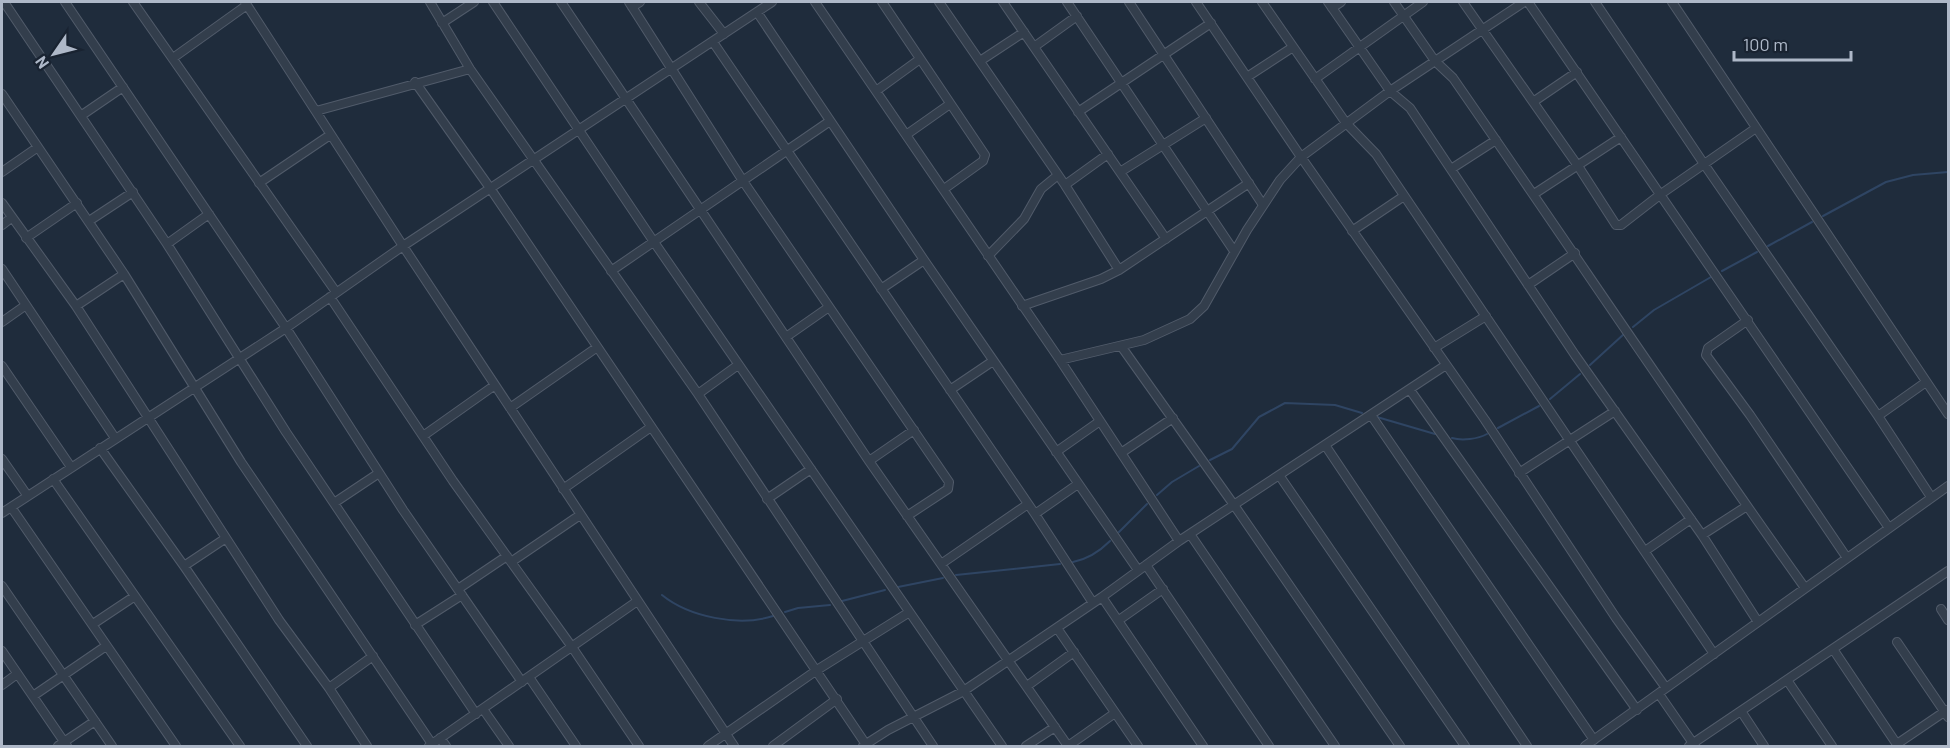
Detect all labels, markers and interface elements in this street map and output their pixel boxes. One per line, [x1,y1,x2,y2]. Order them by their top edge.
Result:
north arrow [24,24,84,84]
scale bar [1734,24,1851,62]
text: 100 m [1743,33,1788,55]
text: N [30,53,52,73]

